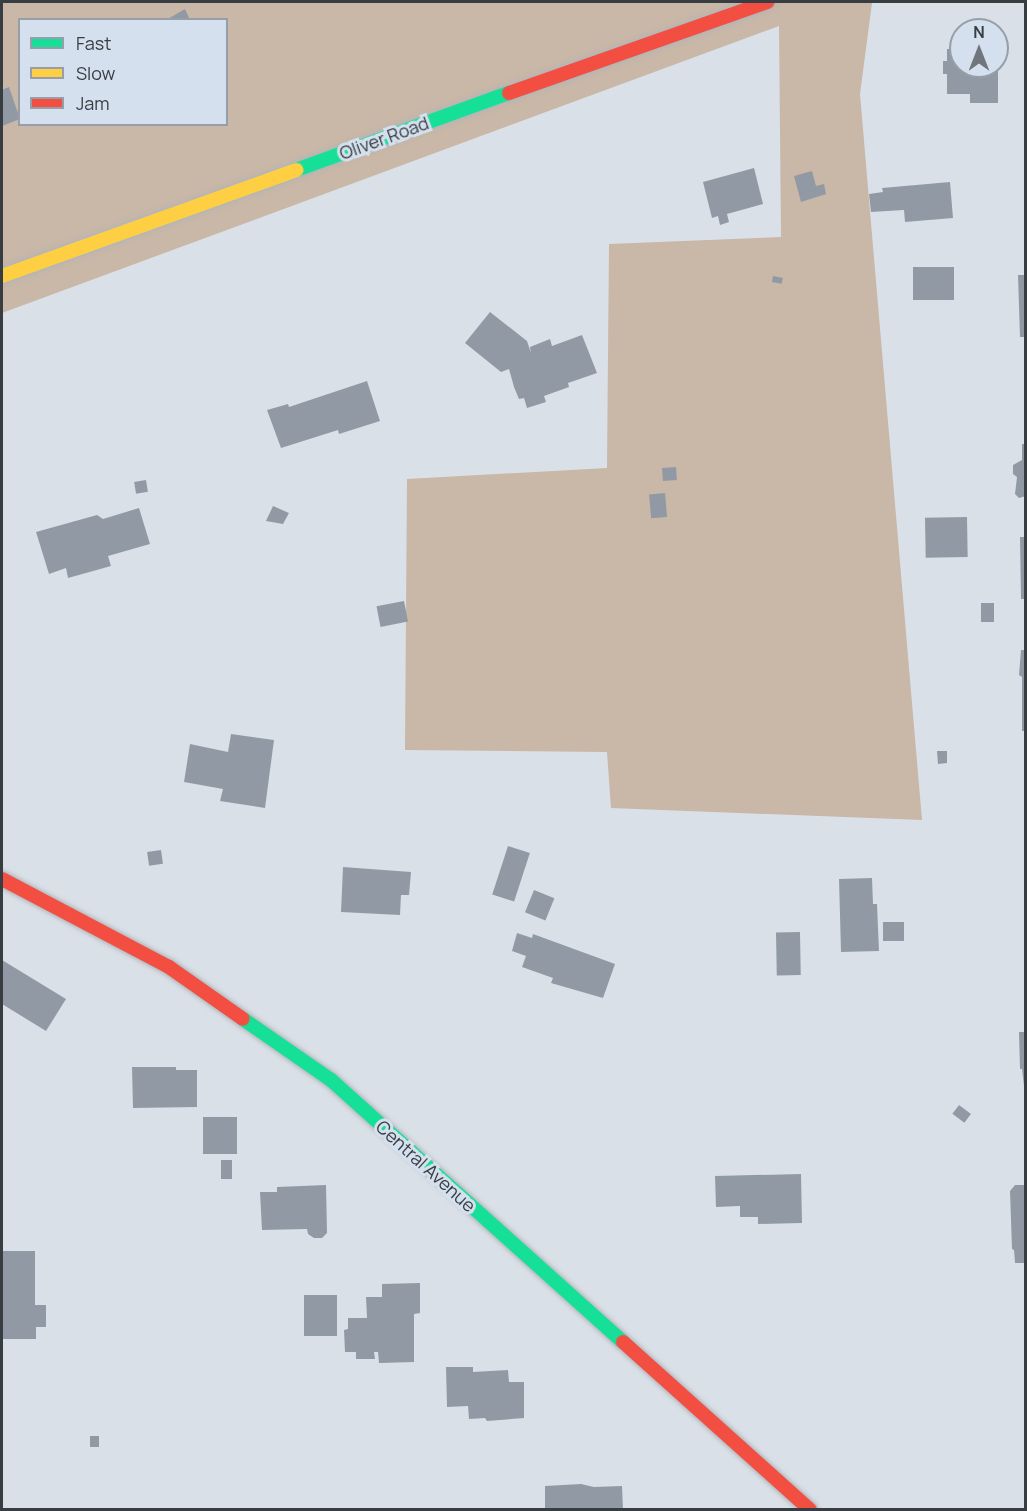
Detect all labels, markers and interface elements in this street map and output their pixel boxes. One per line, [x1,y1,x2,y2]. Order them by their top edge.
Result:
legend [18,18,228,126]
north arrow [949,18,1009,78]
text: N [973,21,985,43]
text: Fast [76,31,111,55]
text: Slow [76,61,115,85]
text: Jam [76,91,110,115]
street label: Oliver Road [336,112,432,164]
street label: Central Avenue [372,1116,480,1216]

